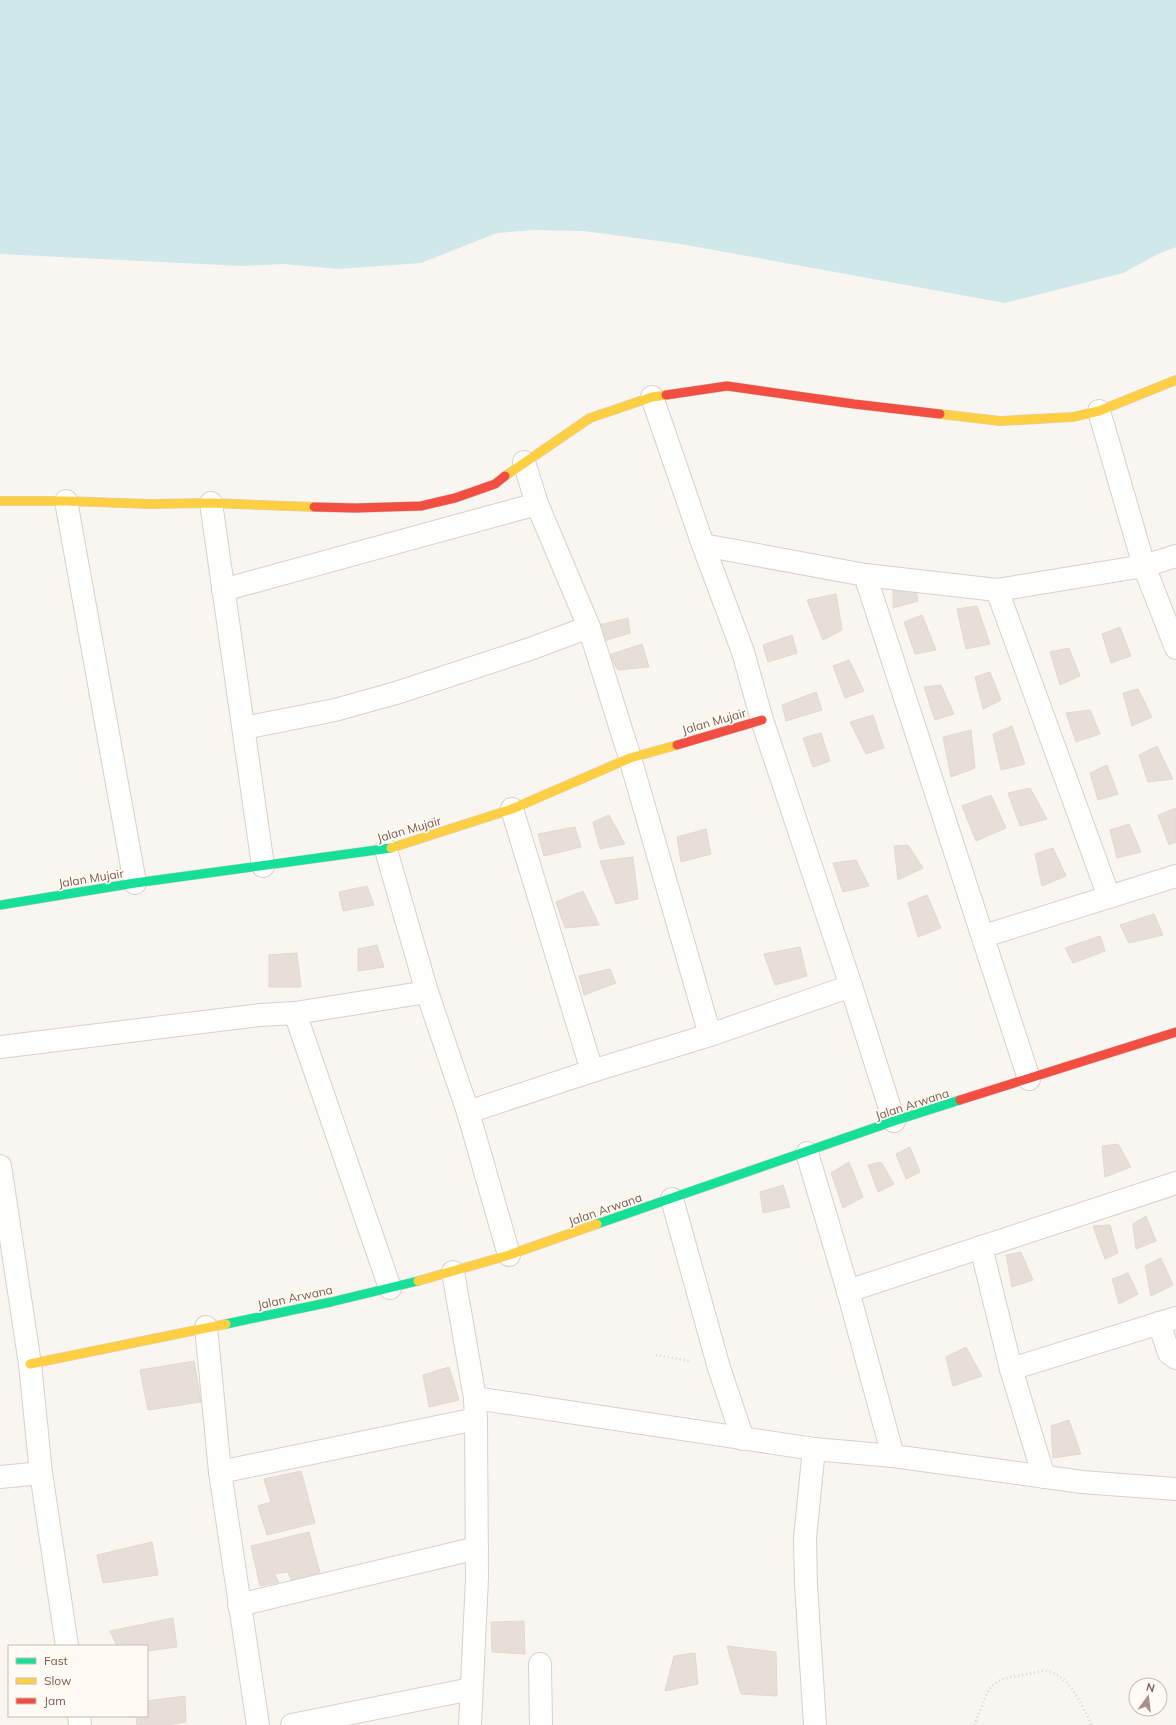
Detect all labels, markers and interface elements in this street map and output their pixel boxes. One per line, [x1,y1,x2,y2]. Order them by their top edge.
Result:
street label: Jalan Mujair [680,705,748,737]
street label: Jalan Mujair [375,813,443,845]
street label: Jalan Mujair [57,865,125,891]
street label: Jalan Arwana [873,1085,951,1123]
street label: Jalan Arwana [566,1189,644,1229]
street label: Jalan Arwana [256,1282,334,1312]
legend [8,1645,148,1717]
text: Fast [44,1653,68,1668]
text: Slow [44,1673,72,1688]
north arrow [1128,1677,1168,1717]
text: N [1145,1680,1156,1695]
text: Jam [44,1693,66,1708]

